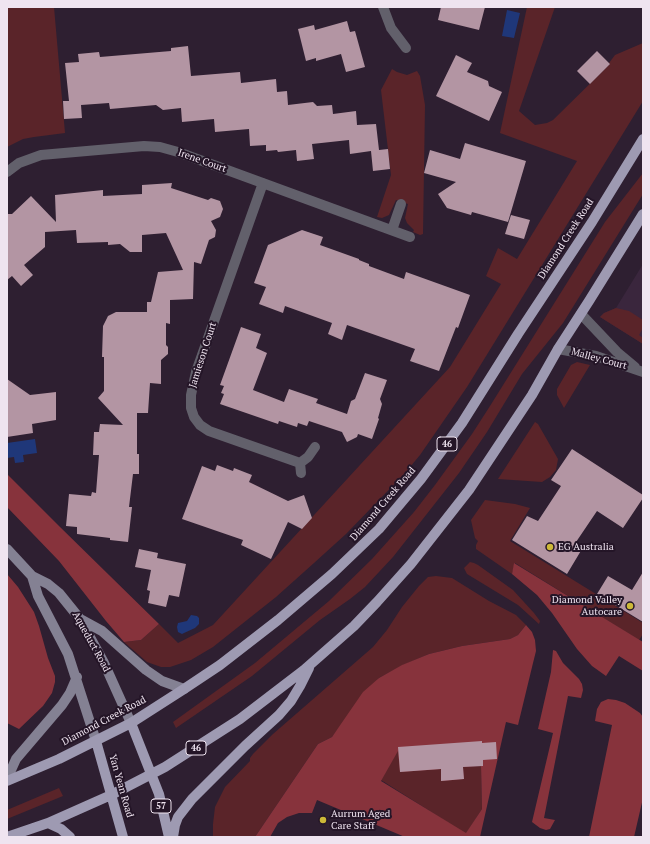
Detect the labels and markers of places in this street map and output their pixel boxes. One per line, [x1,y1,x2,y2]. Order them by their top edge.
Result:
place label: EG Australia [558,541,614,553]
marker: EG Australia [545,542,555,552]
place label: Diamond Valley Autocare [552,594,622,618]
marker: Diamond Valley Autocare [625,601,635,611]
place label: Aurrum Aged Care Staff [331,808,390,832]
marker: Aurrum Aged Care Staff [318,815,328,825]

